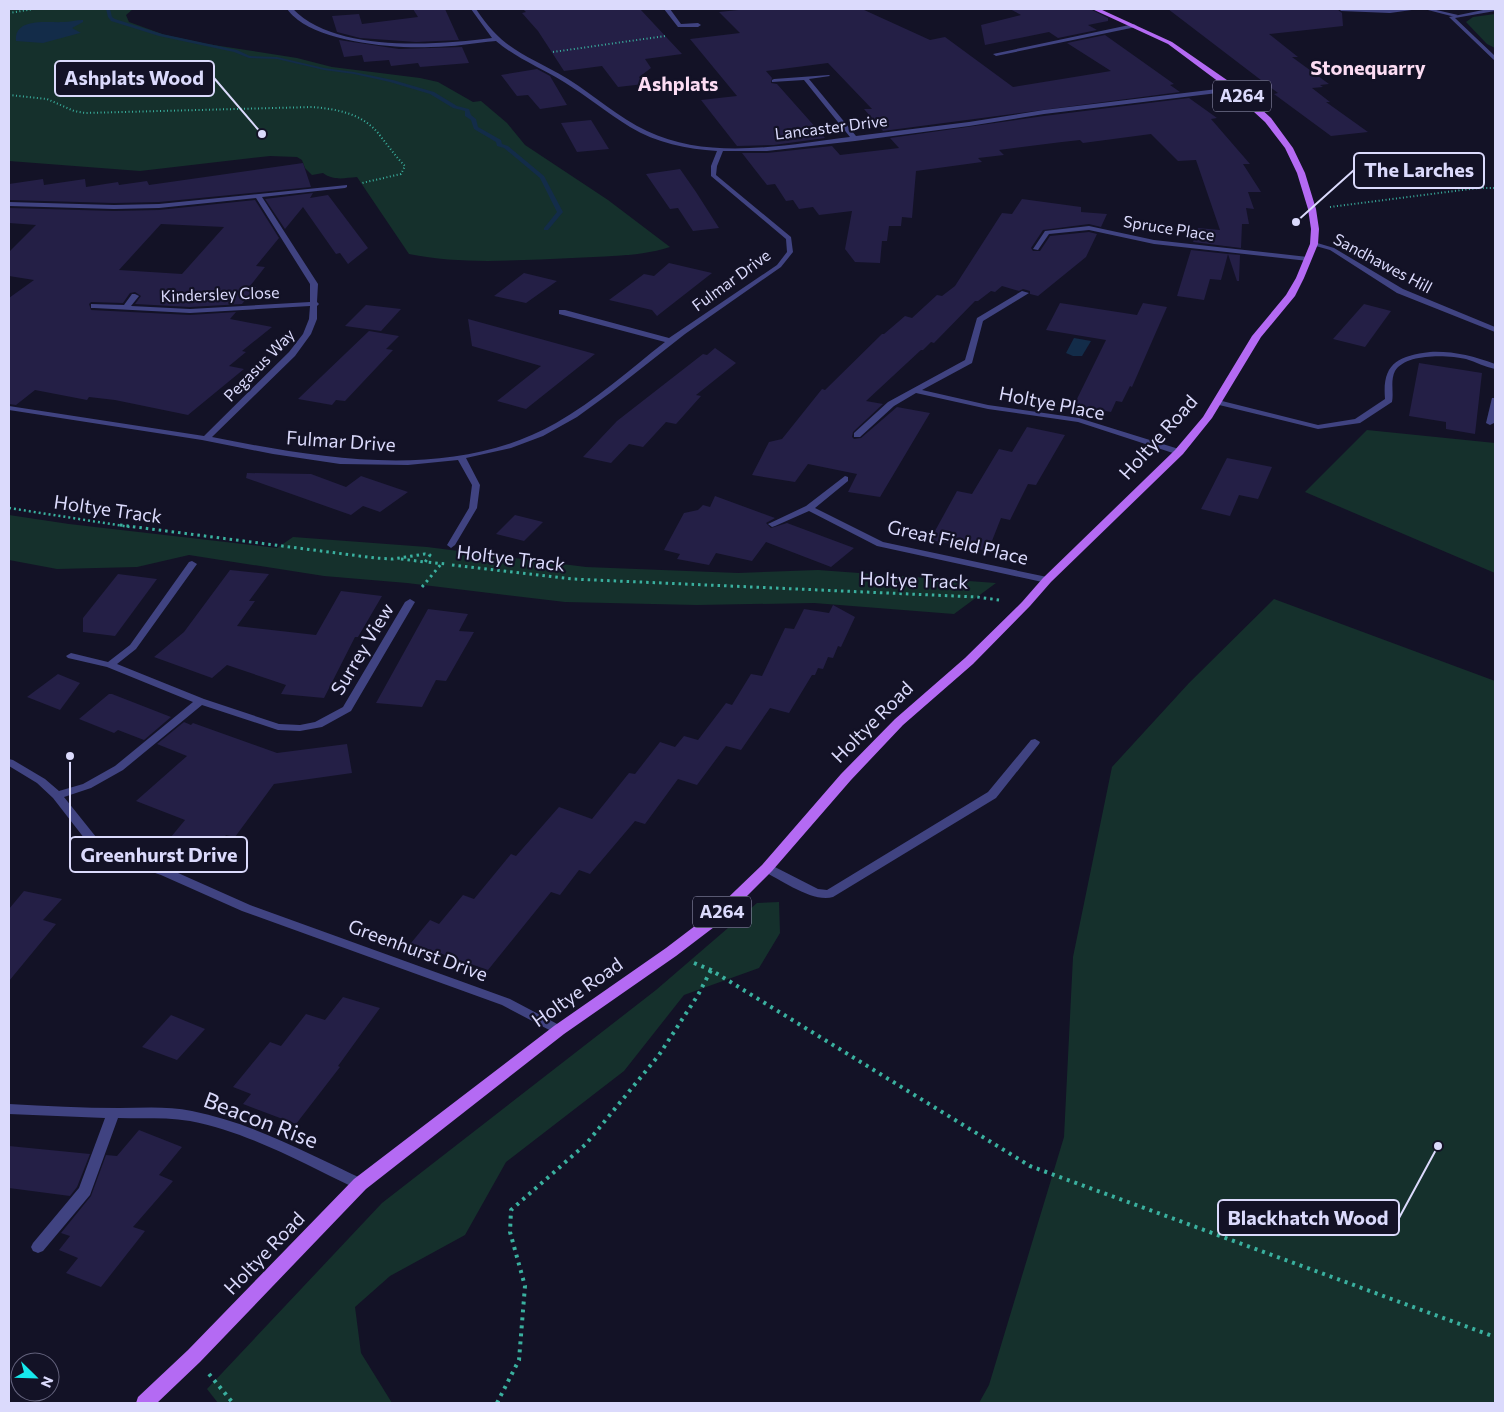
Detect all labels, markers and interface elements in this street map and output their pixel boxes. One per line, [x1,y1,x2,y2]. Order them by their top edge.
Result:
district label: Stonequarry [1310,55,1426,79]
callout: Ashplats Wood [55,61,214,96]
text: Ashplats Wood [64,65,204,89]
district label: Ashplats [638,71,718,95]
road number: A264 [1213,80,1271,112]
street label: Lancaster Drive [774,110,888,143]
callout: The Larches [1354,153,1484,188]
text: The Larches [1364,157,1474,181]
street label: Spruce Place [1122,211,1216,244]
street label: Sandhawes Hill [1331,229,1436,297]
street label: Fulmar Drive [688,245,774,314]
street label: Kindersley Close [160,282,280,305]
street label: Pegasus Way [219,324,298,405]
street label: Holtye Place [997,381,1107,424]
street label: Holtye Road [1114,390,1202,484]
street label: Fulmar Drive [286,425,397,456]
street label: Holtye Track [52,490,164,527]
street label: Great Field Place [885,514,1031,569]
street label: Holtye Track [456,539,567,576]
street label: Holtye Track [859,566,969,593]
street label: Surrey View [325,599,398,699]
street label: Holtye Road [826,676,917,767]
callout: Greenhurst Drive [70,837,247,872]
text: Greenhurst Drive [80,842,238,866]
road number: A264 [693,896,751,928]
street label: Greenhurst Drive [345,914,491,985]
street label: Holtye Road [527,952,627,1031]
street label: Beacon Rise [200,1085,322,1154]
callout: Blackhatch Wood [1218,1200,1399,1235]
text: Blackhatch Wood [1227,1205,1389,1229]
street label: Holtye Road [219,1207,309,1299]
north arrow [10,1352,60,1402]
text: N [38,1374,57,1390]

